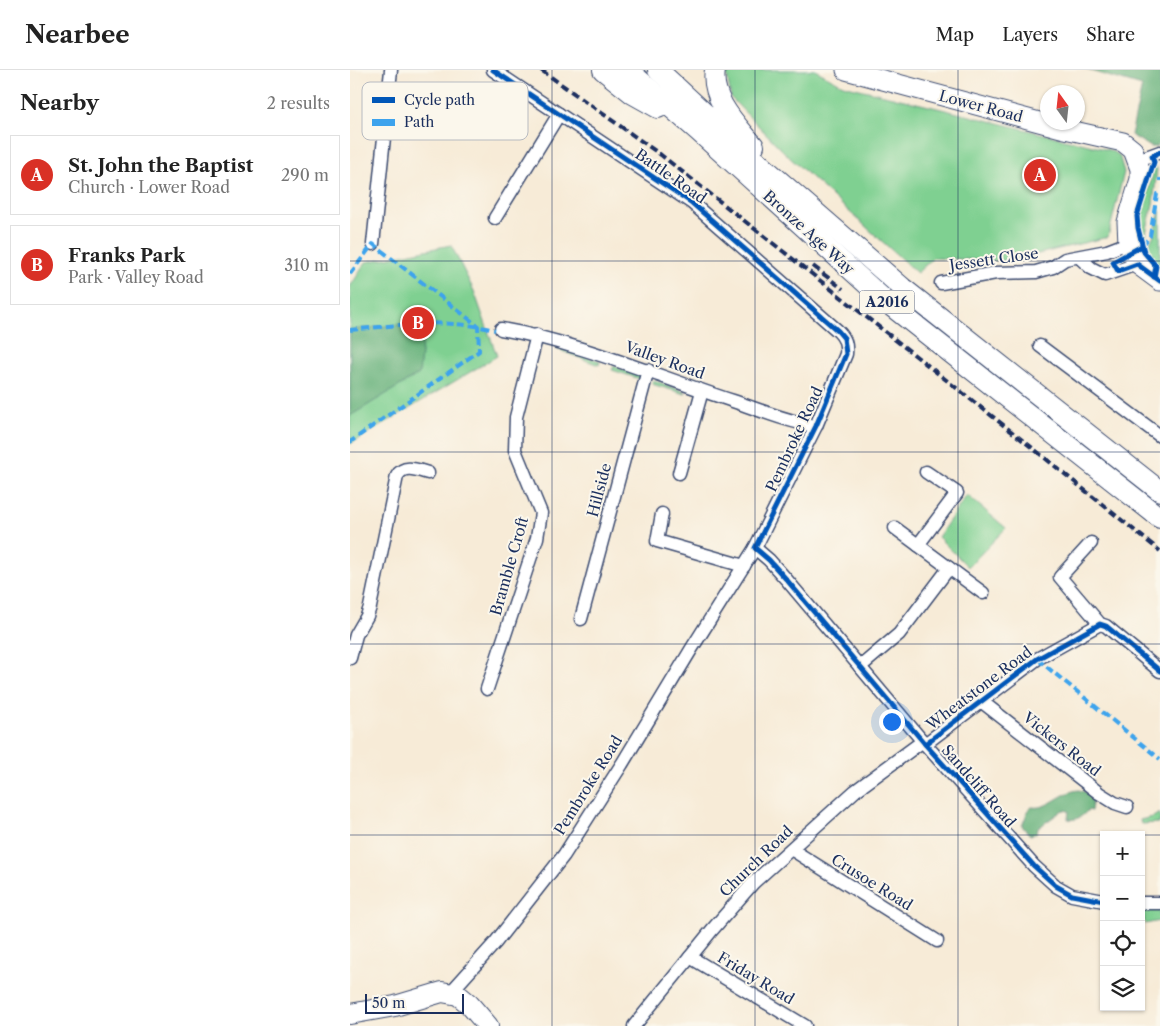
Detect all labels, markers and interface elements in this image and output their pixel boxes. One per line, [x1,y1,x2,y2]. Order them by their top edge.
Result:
text: Nearbee [25,20,130,49]
text: Map [936,24,974,46]
text: Layers [1002,24,1058,46]
text: Share [1086,24,1135,46]
legend [362,82,528,140]
north arrow [1040,85,1085,130]
street label: Lower Road [937,86,1025,126]
text: Nearby [20,90,99,115]
text: Cycle path [404,91,475,109]
text: 2 results [267,93,330,113]
text: Path [404,113,434,131]
street label: Battle Road [632,144,710,208]
text: St. John the Baptist [68,154,253,177]
pin: A [1024,156,1056,194]
text: A [31,165,43,185]
text: 290 m [281,165,329,185]
text: Church · Lower Road [68,177,230,197]
street label: Bronze Age Way [759,186,859,278]
street label: Jessett Close [946,243,1040,275]
text: Franks Park [68,244,185,267]
text: B [31,255,43,275]
text: 310 m [284,255,329,275]
text: Park · Valley Road [68,267,204,287]
road number: A2016 [860,290,914,313]
pin: B [402,304,434,342]
street label: Valley Road [622,336,707,383]
street label: Pembroke Road [761,383,827,495]
street label: Hillside [583,461,615,519]
street label: Bramble Croft [486,514,532,617]
street label: Wheatstone Road [922,642,1036,735]
street label: Vickers Road [1018,707,1105,780]
your location [879,709,905,735]
street label: Pembroke Road [550,732,626,838]
street label: Sandcliff Road [938,741,1020,831]
street label: Church Road [715,821,797,901]
map controls [1100,831,1145,1011]
button: + [1100,831,1145,876]
street label: Crusoe Road [828,849,916,915]
button: − [1100,876,1145,921]
button: locate [1100,921,1145,966]
street label: Friday Road [714,948,798,1008]
button: layers [1100,966,1145,1011]
scale bar [365,991,464,1014]
text: 50 m [372,994,405,1012]

